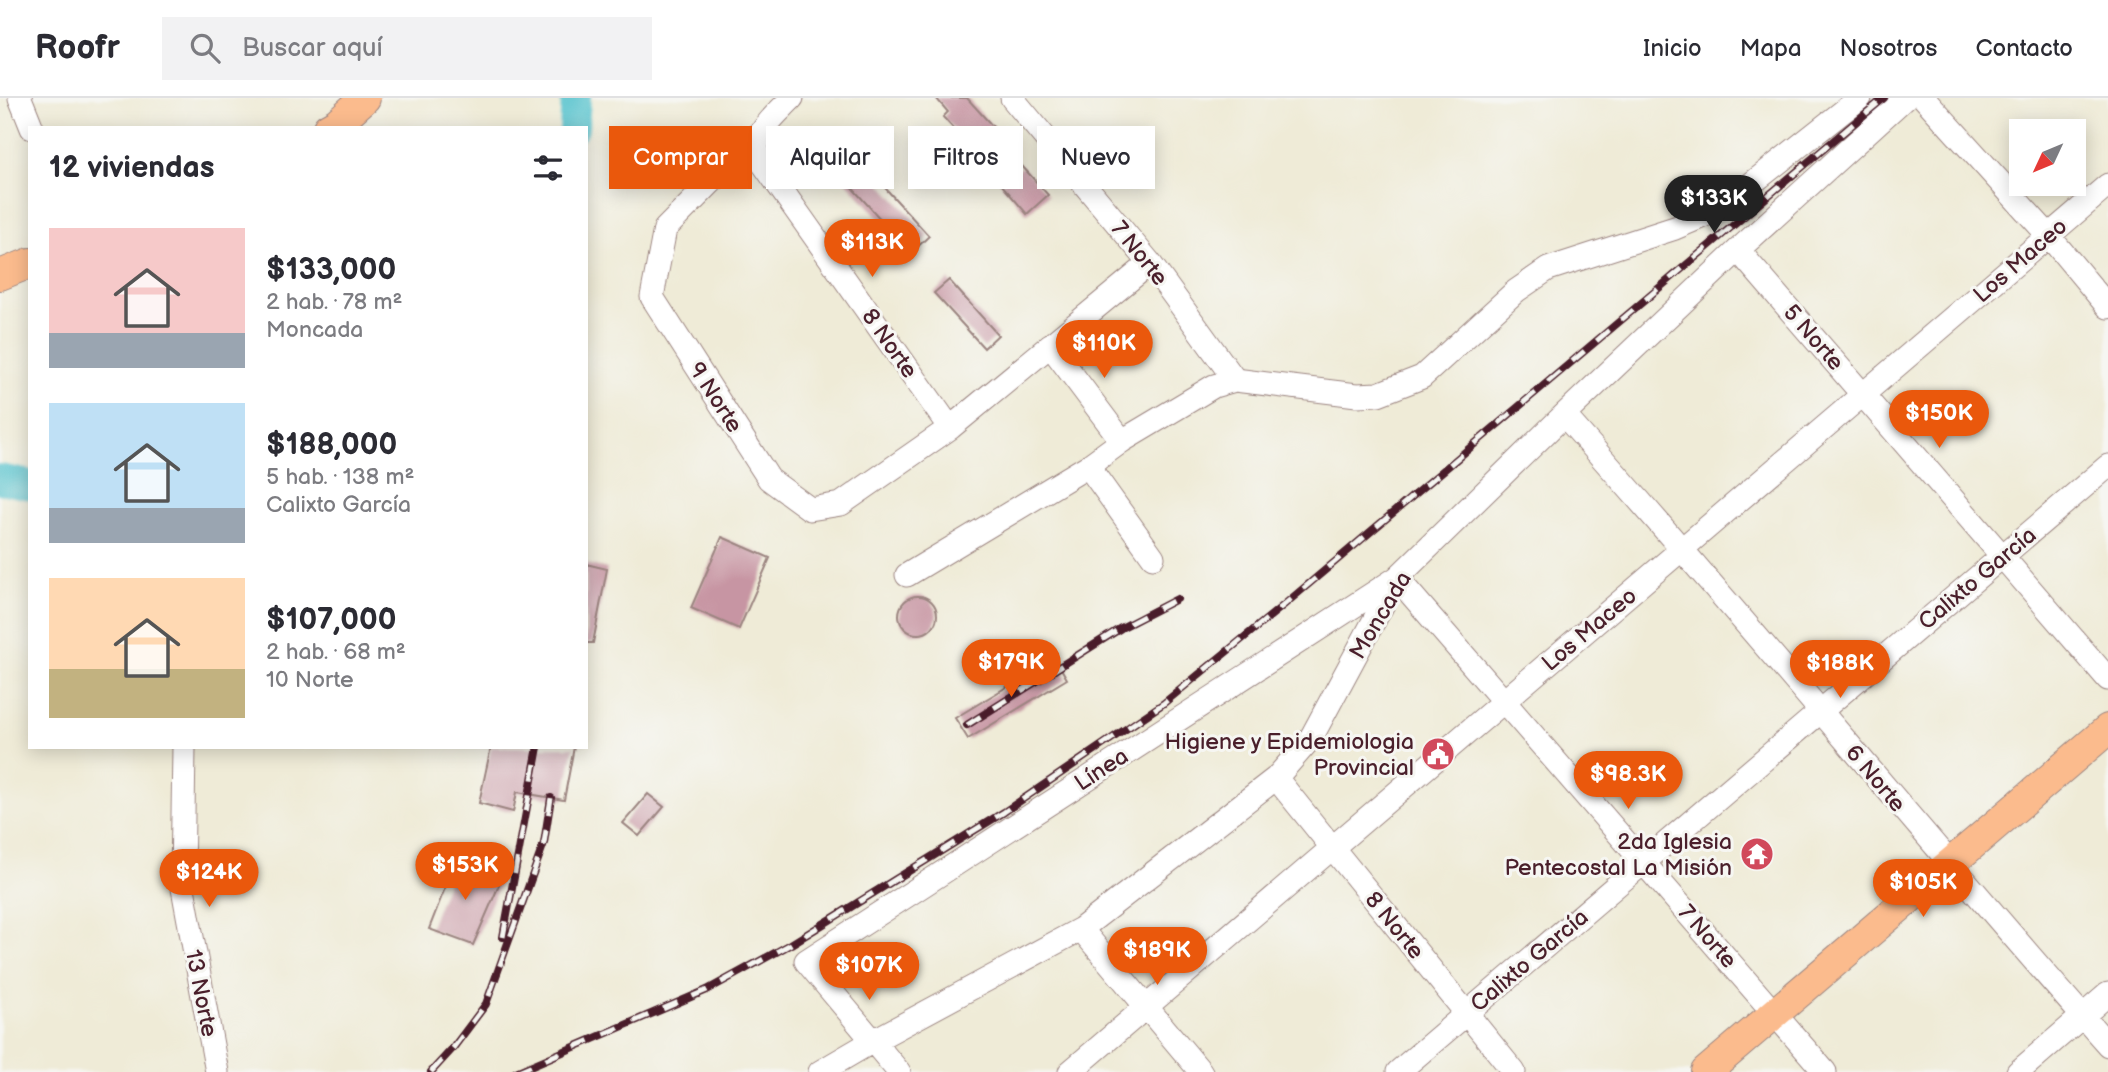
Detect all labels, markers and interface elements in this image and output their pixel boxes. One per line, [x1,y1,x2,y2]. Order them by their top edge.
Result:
search box [162,17,652,80]
text: Roofr [35,28,120,68]
icon: search [186,29,224,67]
text: Buscar aquí [242,33,383,64]
text: Inicio [1643,34,1702,63]
text: Mapa [1740,34,1802,63]
text: Nosotros [1840,34,1937,63]
text: Contacto [1975,34,2073,63]
north arrow [2009,119,2086,196]
map controls [2009,119,2086,196]
chip: Comprar [609,126,752,189]
chip: Alquilar [766,126,894,189]
chip: Filtros [908,126,1023,189]
chip: Nuevo [1037,126,1155,189]
icon: filters [529,149,567,187]
text: 12 viviendas [49,150,214,186]
pin: $133K [1665,176,1763,235]
text: $133K [1680,184,1748,212]
street label: Los Maceo [1968,212,2073,309]
street label: 7 Norte [1105,216,1174,292]
pin: $113K [823,220,921,279]
text: $113K [840,228,904,256]
text: $133,000 [266,252,396,288]
icon: home [105,256,189,340]
text: 2 hab. · 78 m² [266,288,402,316]
street label: 5 Norte [1777,299,1850,376]
street label: 8 Norte [855,303,923,384]
text: Moncada [266,316,363,344]
pin: $110K [1055,320,1153,380]
text: $110K [1072,329,1136,357]
street label: 9 Norte [682,357,748,438]
pin: $150K [1890,390,1988,450]
text: $150K [1905,399,1973,427]
text: $188,000 [266,427,397,463]
icon: home [105,431,189,515]
text: 5 hab. · 138 m² [266,463,414,491]
text: Calixto García [266,491,411,519]
street label: Calixto García [1913,521,2042,636]
street label: Moncada [1344,567,1418,664]
street label: Los Maceo [1537,582,1643,677]
text: $107,000 [266,602,396,638]
icon: home [105,606,189,690]
text: 2 hab. · 68 m² [266,638,406,666]
pin: $179K [962,640,1060,699]
pin: $188K [1791,640,1889,700]
text: $179K [978,648,1044,676]
text: $188K [1806,649,1874,677]
text: 10 Norte [266,666,354,694]
place label: Higiene y Epidemiologia Provincial [1165,728,1414,782]
public building icon: Higiene y Epidemiologia Provincial [1419,735,1457,773]
street label: 6 Norte [1839,739,1911,818]
street label: Línea [1069,742,1134,797]
pin: $98.3K [1571,752,1685,811]
text: $98.3K [1590,760,1666,788]
place label: 2da Iglesia Pentecostal La Misión [1505,828,1732,882]
temple icon: 2da Iglesia Pentecostal La Misión [1738,835,1776,873]
pin: $153K [416,842,514,902]
pin: $124K [160,850,258,909]
text: $153K [431,851,499,879]
text: $124K [176,858,242,886]
pin: $105K [1874,860,1972,919]
text: $105K [1889,868,1957,896]
street label: 8 Norte [1359,886,1430,965]
street label: 7 Norte [1672,899,1742,974]
street label: Calixto García [1465,903,1594,1018]
pin: $189K [1108,928,1206,987]
text: $189K [1123,936,1191,964]
pin: $107K [820,942,918,1002]
street label: 13 Norte [179,947,223,1039]
text: $107K [835,951,903,979]

